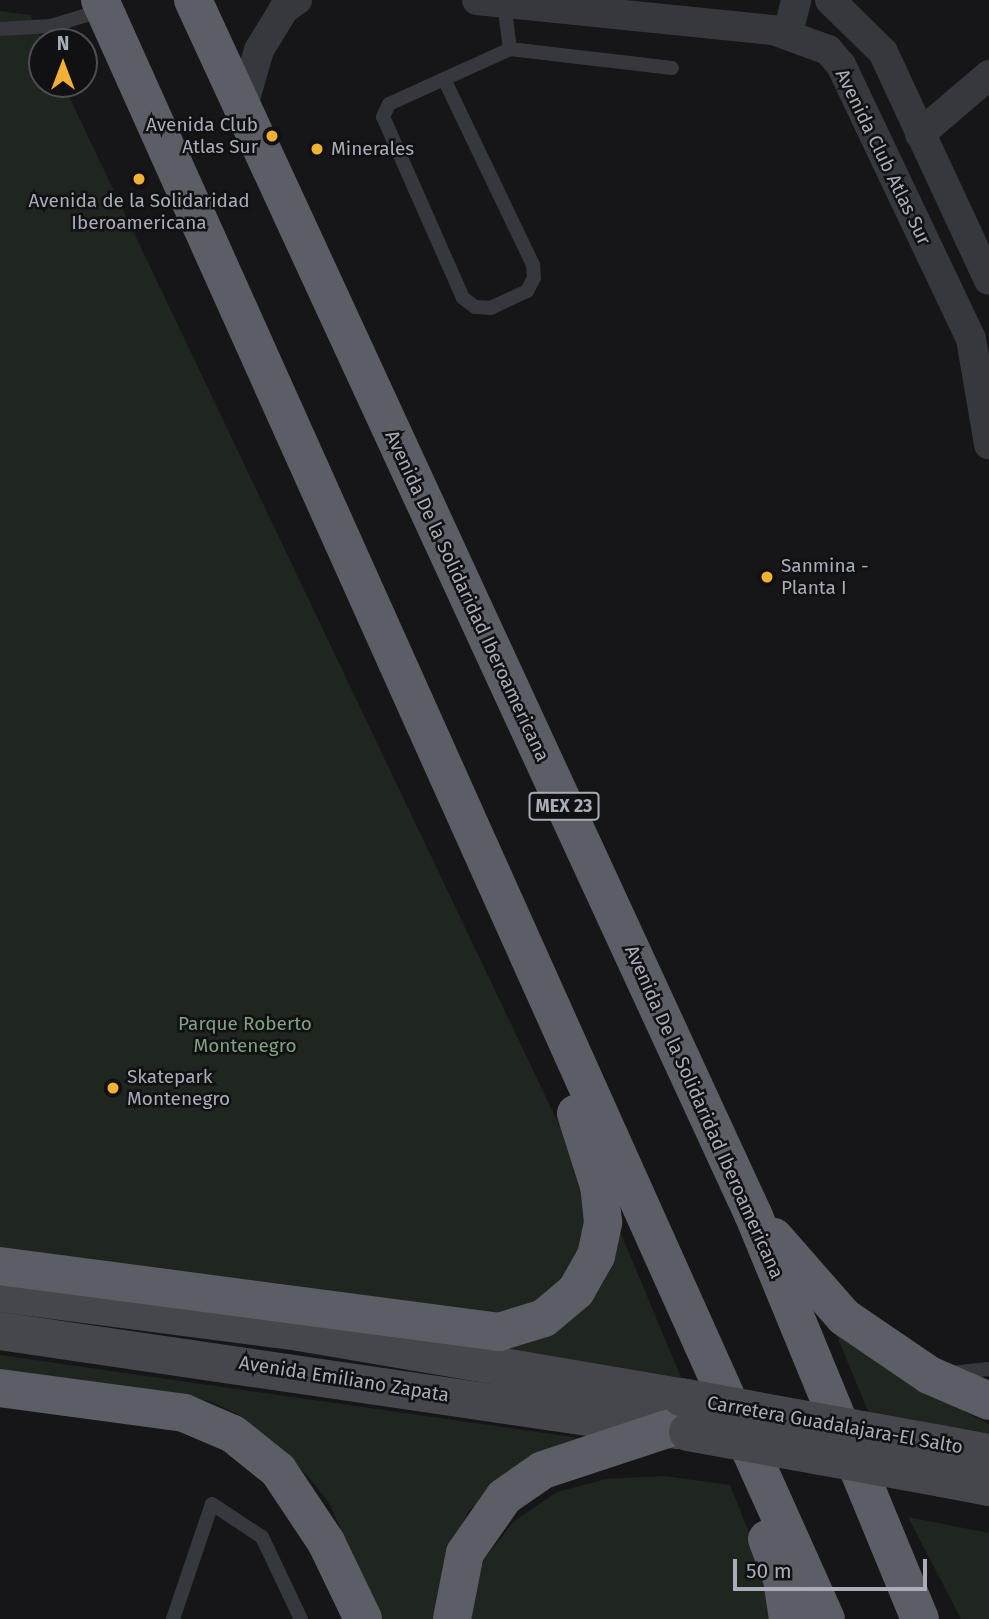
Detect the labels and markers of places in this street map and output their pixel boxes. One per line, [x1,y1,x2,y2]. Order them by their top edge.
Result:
place label: Avenida Club Atlas Sur [146,114,258,158]
marker: Avenida Club Atlas Sur [264,128,280,144]
place label: Minerales [331,138,414,160]
marker: Minerales [309,141,325,157]
marker: Avenida de la Solidaridad Iberoamericana [131,171,147,187]
place label: Avenida de la Solidaridad Iberoamericana [28,190,250,234]
place label: Sanmina - Planta I [781,555,869,599]
marker: Sanmina - Planta I [759,569,775,585]
place label: Skatepark Montenegro [127,1066,230,1110]
marker: Skatepark Montenegro [105,1080,121,1096]

